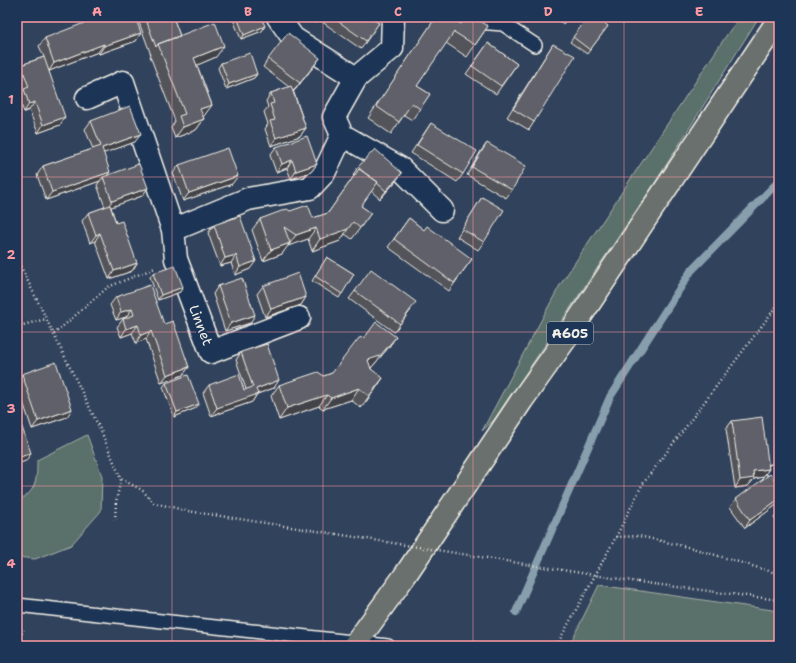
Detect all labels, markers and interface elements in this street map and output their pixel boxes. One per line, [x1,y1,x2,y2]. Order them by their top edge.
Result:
text: A [92,3,102,20]
text: B [244,3,252,20]
text: C [394,3,402,20]
text: D [543,3,553,20]
text: E [695,3,704,20]
text: 1 [8,91,14,108]
text: 2 [6,246,16,263]
street label: Linnet [185,302,217,348]
road number: A605 [547,322,593,344]
text: 3 [6,400,16,417]
text: 4 [6,555,16,572]

